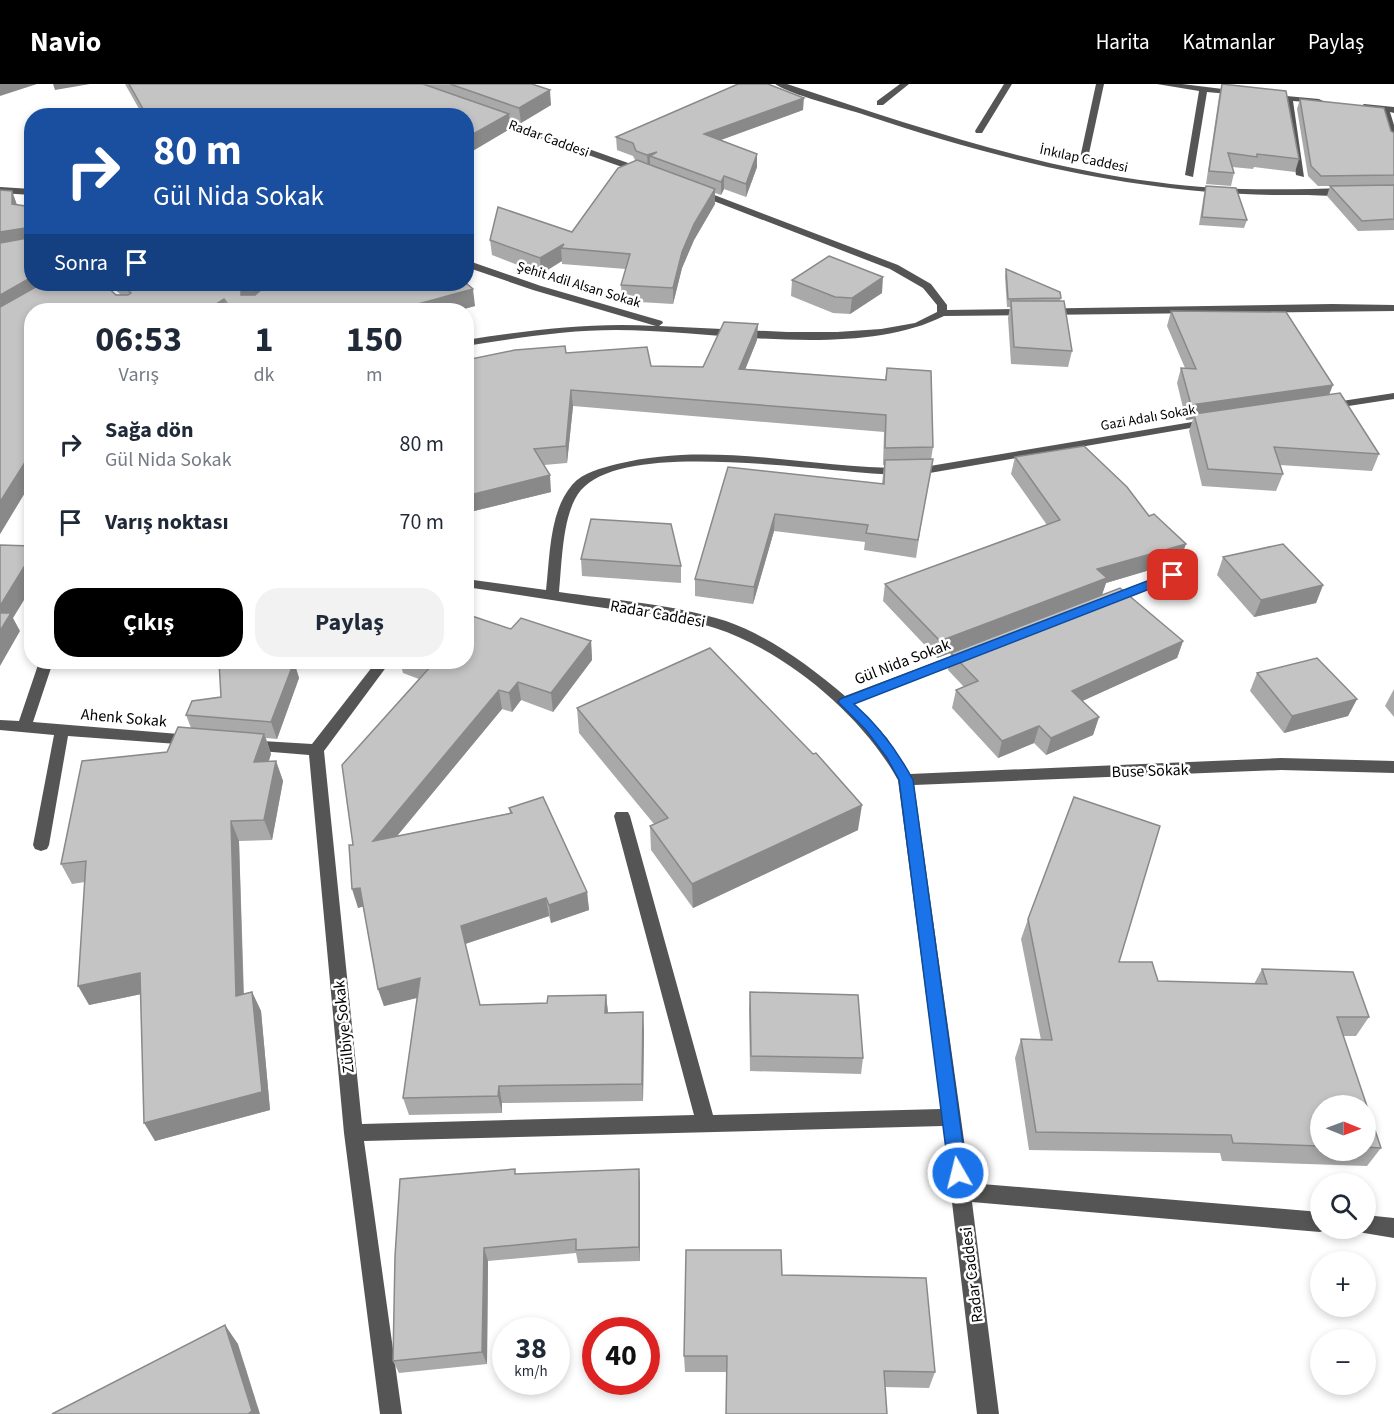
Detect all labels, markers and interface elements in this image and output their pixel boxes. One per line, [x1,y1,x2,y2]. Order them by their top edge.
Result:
text: Navio [30,22,101,62]
text: Harita [1096,27,1150,57]
text: Katmanlar [1183,27,1275,57]
text: Paylaş [1308,27,1364,57]
street label: Radar Caddesi [506,115,592,163]
text: 80 m [153,121,242,181]
icon: right [54,132,132,210]
street label: İnkılap Caddesi [1038,140,1130,178]
text: Gül Nida Sokak [153,177,324,216]
icon: arrive [120,246,153,279]
text: Sonra [54,247,108,279]
street label: Şehit Adil Alsan Sokak [514,257,643,313]
text: 06:53 [95,314,182,365]
text: 1 [254,314,273,365]
text: 150 [346,314,403,365]
text: Varış [119,361,159,389]
text: dk [253,361,274,389]
text: m [366,361,383,389]
street label: Gazi Adalı Sokak [1099,400,1197,436]
text: Sağa dön [105,414,194,446]
icon: right [54,428,87,461]
text: 80 m [399,428,444,460]
text: Gül Nida Sokak [105,446,232,474]
icon: arrive [54,506,87,539]
text: Varış noktası [105,506,229,538]
text: 70 m [399,506,444,538]
pin [1147,549,1198,600]
icon: arrive [1156,558,1189,591]
button: Çıkış [54,588,243,657]
button: Paylaş [255,588,444,657]
street label: Radar Caddesi [608,595,707,633]
street label: Gül Nida Sokak [851,633,954,690]
street label: Ahenk Sokak [80,703,168,733]
street label: Buse Sokak [1111,759,1189,783]
street label: Zülbiye Sokak [328,979,360,1074]
north arrow [1310,1095,1376,1161]
map controls [1310,1095,1376,1395]
position arrow [926,1141,990,1205]
button: search [1310,1173,1376,1239]
street label: Radar Caddesi [955,1226,989,1324]
button: + [1310,1251,1376,1317]
speed limit sign: 40 [582,1317,660,1395]
text: 38 [515,1327,547,1370]
button: − [1310,1329,1376,1395]
text: km/h [514,1361,548,1382]

